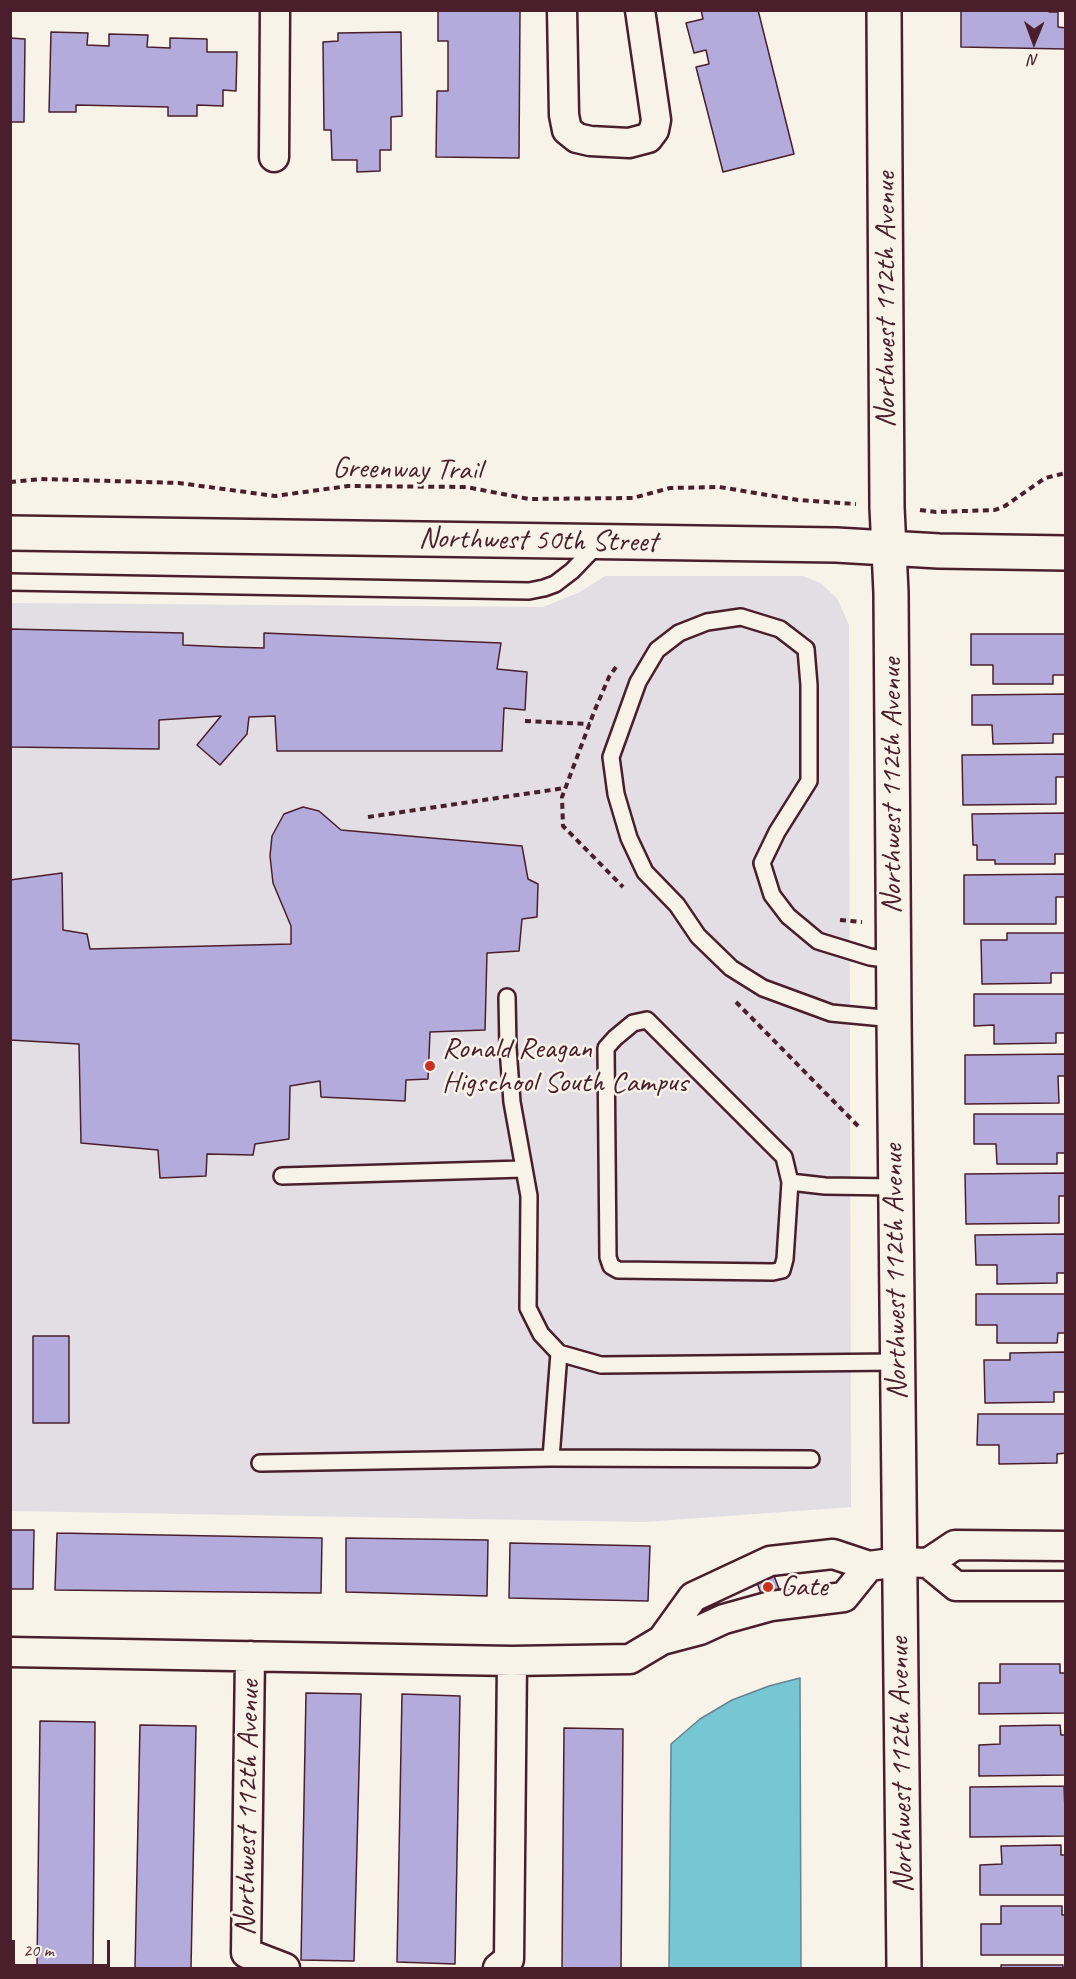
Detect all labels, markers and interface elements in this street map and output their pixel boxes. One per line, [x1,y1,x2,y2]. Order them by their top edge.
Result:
north arrow [1004,12,1064,72]
text: N [1029,50,1039,70]
street label: Northwest 112th Avenue [868,172,904,428]
street label: Greenway Trail [332,451,482,489]
street label: Northwest 50th Street [418,521,658,561]
street label: Northwest 112th Avenue [874,658,910,914]
place label: Ronald Reagan Higschool South Campus [442,1031,688,1102]
marker: Ronald Reagan Higschool South Campus [423,1059,437,1073]
street label: Northwest 112th Avenue [876,1144,916,1400]
place label: Gate [780,1569,827,1605]
marker: Gate [761,1580,775,1594]
street label: Northwest 112th Avenue [882,1637,922,1893]
street label: Northwest 112th Avenue [228,1680,268,1936]
scale bar [15,1928,112,1966]
text: 20 m [23,1939,54,1961]

